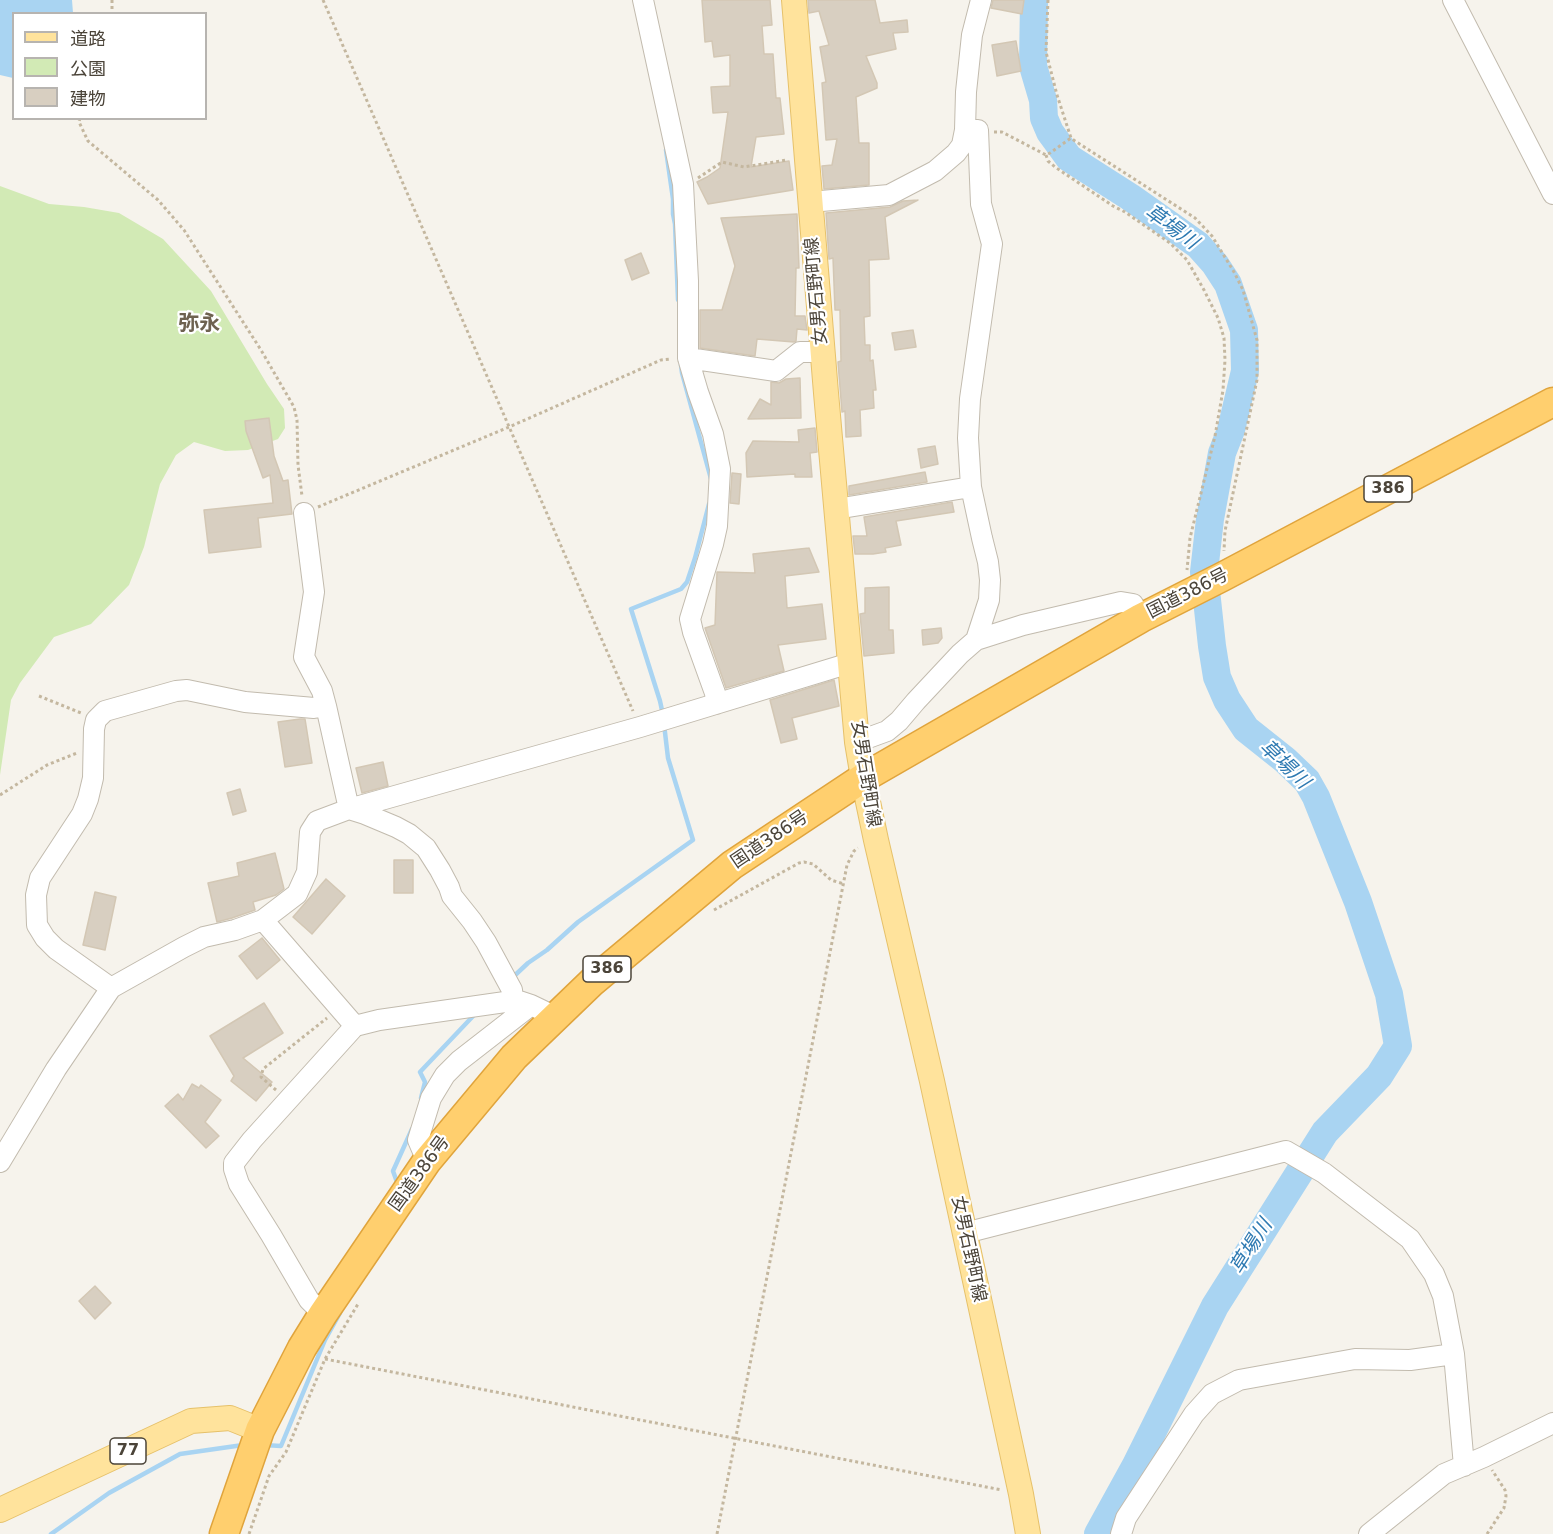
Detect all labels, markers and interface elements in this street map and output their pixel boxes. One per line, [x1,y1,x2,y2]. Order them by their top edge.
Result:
legend [12,12,207,120]
text: 道路 [70,28,106,49]
text: 公園 [70,58,106,79]
text: 建物 [70,88,106,109]
water label: 草場川 [1140,201,1202,255]
street label: 女男石野町線 [802,236,832,346]
district label: 弥永 [178,312,220,338]
road number: 386 [1364,476,1412,502]
street label: 国道386号 [1144,564,1232,624]
street label: 女男石野町線 [846,719,884,829]
water label: 草場川 [1254,736,1314,794]
street label: 国道386号 [727,806,813,874]
road number: 386 [583,956,631,982]
street label: 国道386号 [385,1132,455,1216]
street label: 女男石野町線 [946,1194,990,1304]
water label: 草場川 [1226,1215,1278,1279]
road number: 77 [110,1438,146,1464]

